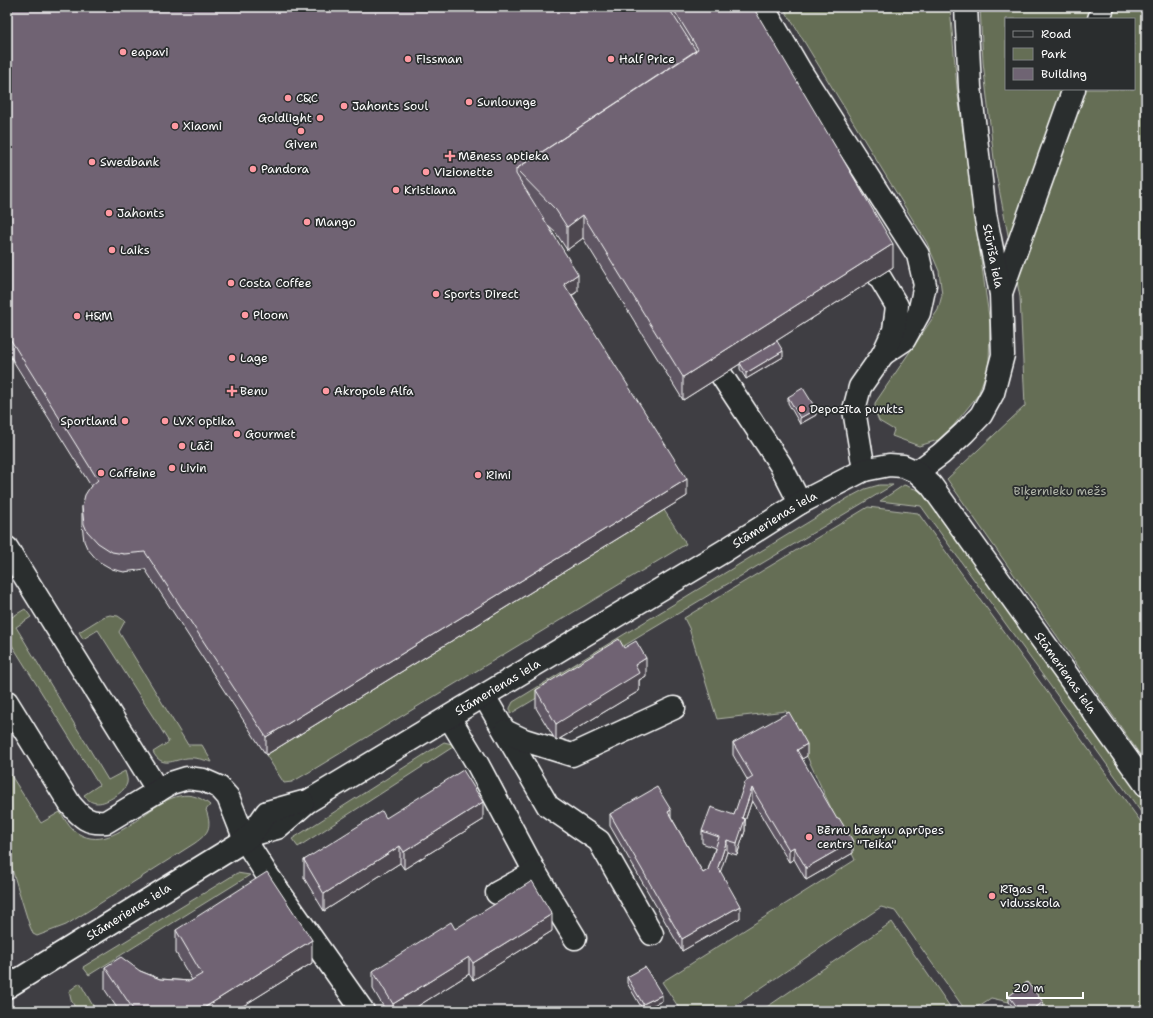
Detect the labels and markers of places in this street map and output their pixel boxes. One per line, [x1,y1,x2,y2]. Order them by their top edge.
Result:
place label: eapavi [131,44,169,60]
marker: eapavi [118,47,128,57]
place label: Fissman [416,51,462,67]
place label: Half Price [619,51,675,67]
marker: Fissman [403,54,413,64]
marker: Half Price [606,54,616,64]
place label: C&C [296,90,318,106]
marker: C&C [283,93,293,103]
place label: Sunlounge [477,94,537,110]
marker: Sunlounge [464,97,474,107]
place label: Jahonts Soul [352,98,428,114]
marker: Jahonts Soul [339,101,349,111]
place label: Goldlight [258,110,312,126]
marker: Goldlight [315,113,325,123]
place label: Xiaomi [183,118,222,134]
marker: Xiaomi [170,121,180,131]
marker: Given [296,126,306,136]
place label: Given [285,136,317,152]
place label: Mēness aptieka [458,148,549,164]
marker: Mēness aptieka [445,151,455,161]
place label: Swedbank [100,154,160,170]
marker: Swedbank [87,157,97,167]
place label: Pandora [261,161,310,177]
marker: Pandora [248,164,258,174]
place label: Vizionette [434,164,493,180]
marker: Vizionette [421,167,431,177]
place label: Kristiana [404,182,456,198]
marker: Kristiana [391,185,401,195]
place label: Jahonts [117,205,165,221]
marker: Jahonts [104,208,114,218]
place label: Mango [315,214,356,230]
marker: Mango [302,217,312,227]
place label: Laiks [120,242,150,258]
marker: Laiks [107,245,117,255]
place label: Costa Coffee [239,275,312,291]
marker: Costa Coffee [226,278,236,288]
place label: Sports Direct [444,286,519,302]
marker: Sports Direct [431,289,441,299]
place label: Ploom [253,307,288,323]
place label: H&M [85,308,113,324]
marker: Ploom [240,310,250,320]
marker: H&M [72,311,82,321]
place label: Lage [240,350,268,366]
marker: Lage [227,353,237,363]
place label: Benu [240,383,268,399]
place label: Akropole Alfa [334,383,414,399]
marker: Benu [227,386,237,396]
marker: Akropole Alfa [321,386,331,396]
place label: Depozīta punkts [810,401,904,417]
marker: Depozīta punkts [797,404,807,414]
place label: Sportland [60,413,117,429]
place label: LVX optika [173,413,235,429]
marker: Sportland [120,416,130,426]
marker: LVX optika [160,416,170,426]
place label: Gourmet [245,426,296,442]
marker: Gourmet [232,429,242,439]
place label: Lāči [190,438,213,454]
marker: Lāči [177,441,187,451]
place label: Livin [180,460,207,476]
marker: Livin [167,463,177,473]
place label: Caffeine [109,465,156,481]
place label: Rimi [486,467,511,483]
marker: Caffeine [96,468,106,478]
marker: Rimi [473,470,483,480]
place label: Bērnu bāreņu aprūpes centrs "Teika" [817,822,944,852]
marker: Bērnu bāreņu aprūpes centrs "Teika" [804,832,814,842]
place label: Rīgas 9. vidusskola [1000,881,1060,911]
marker: Rīgas 9. vidusskola [987,891,997,901]

